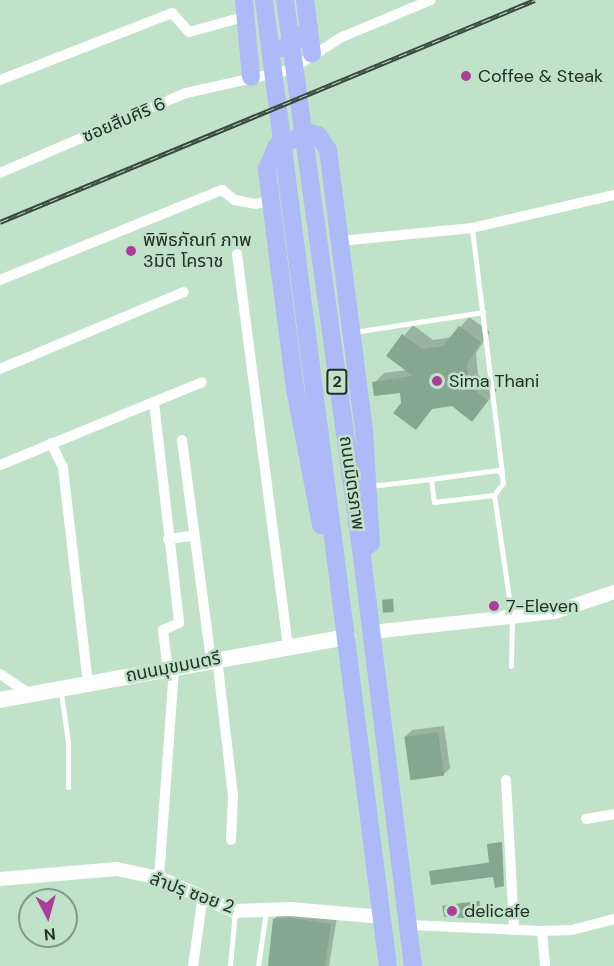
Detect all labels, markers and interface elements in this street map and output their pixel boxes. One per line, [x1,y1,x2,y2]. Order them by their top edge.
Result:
place label: Coffee & Steak [478,65,603,87]
marker: Coffee & Steak [459,69,473,83]
street label: ซอยสืบศิริ 6 [79,93,169,147]
place label: พิพิธภัณท์ ภาพ 3มิติ โคราช [143,230,251,272]
marker: พิพิธภัณท์ ภาพ 3มิติ โคราช [124,244,138,258]
road number: 2 [325,369,349,395]
place label: Sima Thani [449,370,539,392]
marker: Sima Thani [430,374,444,388]
street label: ถนนมิตรภาพ [335,435,369,531]
place label: 7-Eleven [506,595,578,617]
marker: 7-Eleven [487,599,501,613]
street label: ถนนมุขมนตรี [124,647,222,687]
street label: ลำปรุ ซอย 2 [147,868,237,918]
north arrow [18,888,78,948]
place label: delicafe [464,900,530,922]
marker: delicafe [445,904,459,918]
text: N [43,923,57,945]

